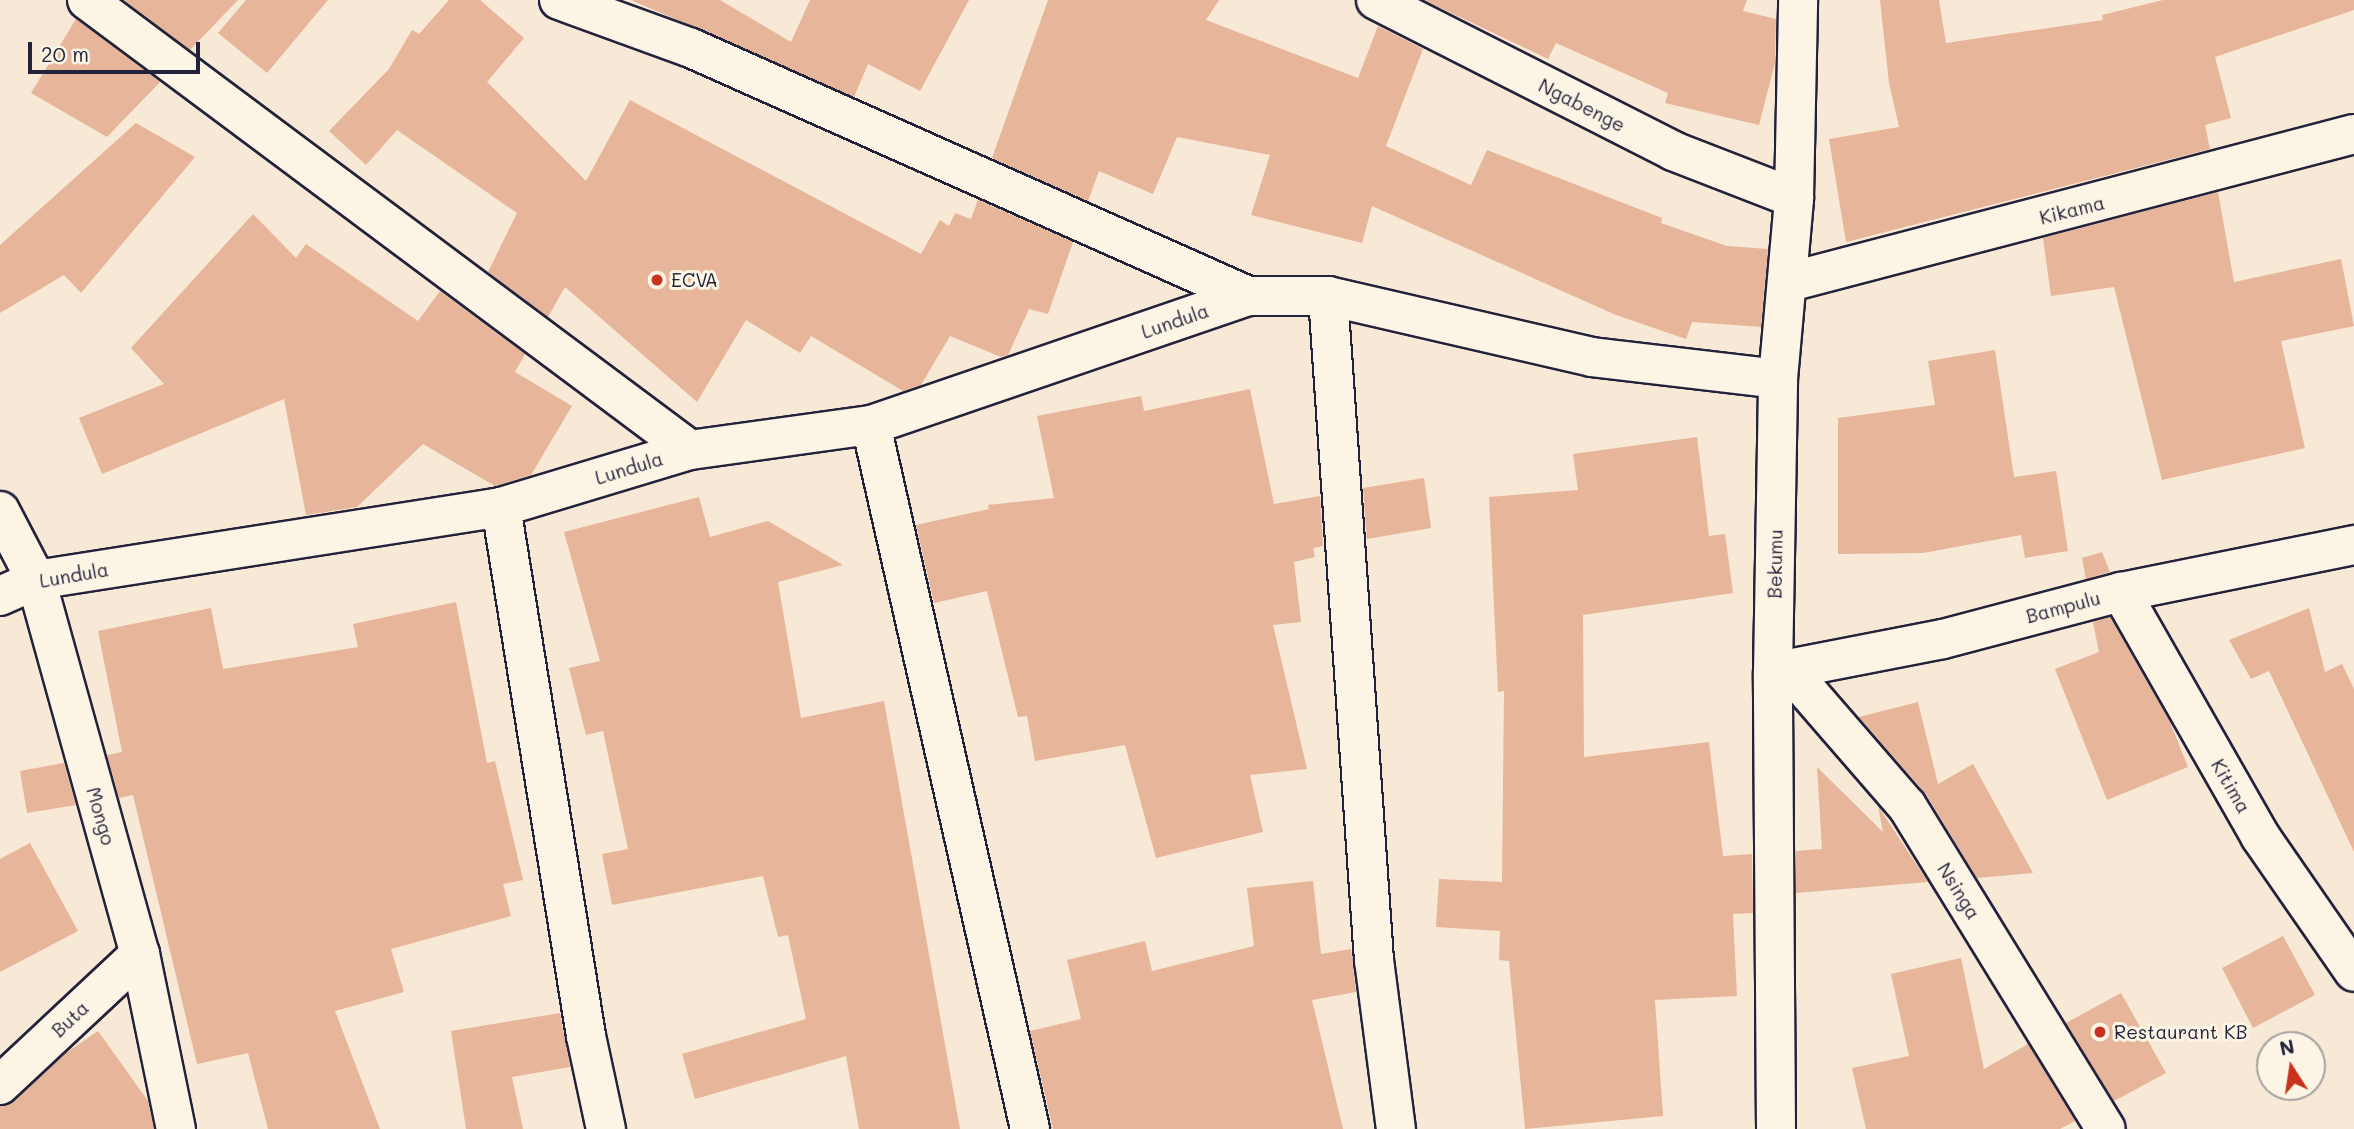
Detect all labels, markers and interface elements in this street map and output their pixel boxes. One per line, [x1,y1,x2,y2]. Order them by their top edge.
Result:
scale bar [32,28,203,72]
text: 20 m [41,40,89,67]
street label: Ngabenge [1535,73,1629,137]
street label: Kikama [2037,191,2107,229]
place label: ECVA [671,269,718,291]
marker: ECVA [649,272,665,288]
street label: Lundula [1138,299,1212,343]
street label: Lundula [592,447,666,489]
street label: Bekumu [1763,529,1787,599]
street label: Lundula [38,558,110,592]
street label: Bampulu [2023,586,2103,628]
street label: Kitima [2207,755,2255,817]
street label: Mongo [82,784,120,848]
street label: Nsinga [1933,858,1985,924]
street label: Buta [47,996,93,1042]
place label: Restaurant KB [2114,1021,2247,1043]
marker: Restaurant KB [2092,1024,2108,1040]
north arrow [2256,1031,2326,1101]
text: N [2277,1033,2297,1061]

